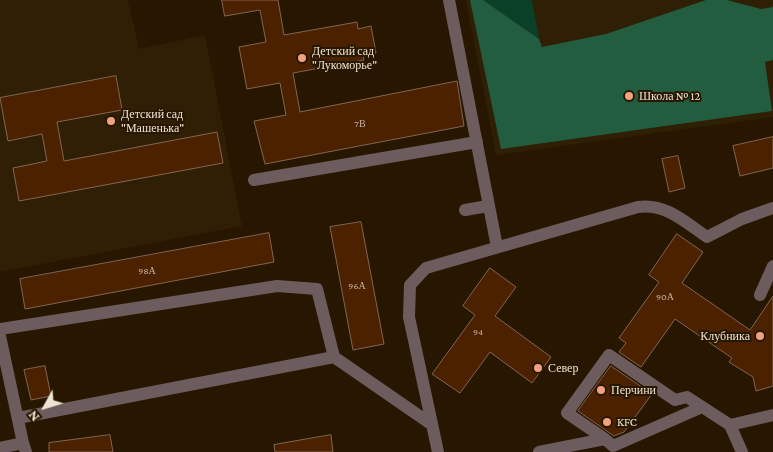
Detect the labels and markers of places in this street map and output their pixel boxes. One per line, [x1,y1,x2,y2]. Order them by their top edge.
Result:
place label: Детский сад "Лукоморье" [312,44,377,72]
marker: Детский сад "Лукоморье" [296,52,308,64]
place label: Школа № 12 [639,89,700,103]
marker: Школа № 12 [623,90,635,102]
place label: Детский сад "Машенька" [121,107,184,135]
marker: Детский сад "Машенька" [105,115,117,127]
place label: Клубника [700,329,750,343]
marker: Клубника [754,330,766,342]
place label: Север [548,361,578,375]
marker: Север [532,362,544,374]
place label: Перчини [611,383,656,397]
marker: Перчини [595,384,607,396]
place label: KFC [617,415,637,429]
marker: KFC [601,416,613,428]

